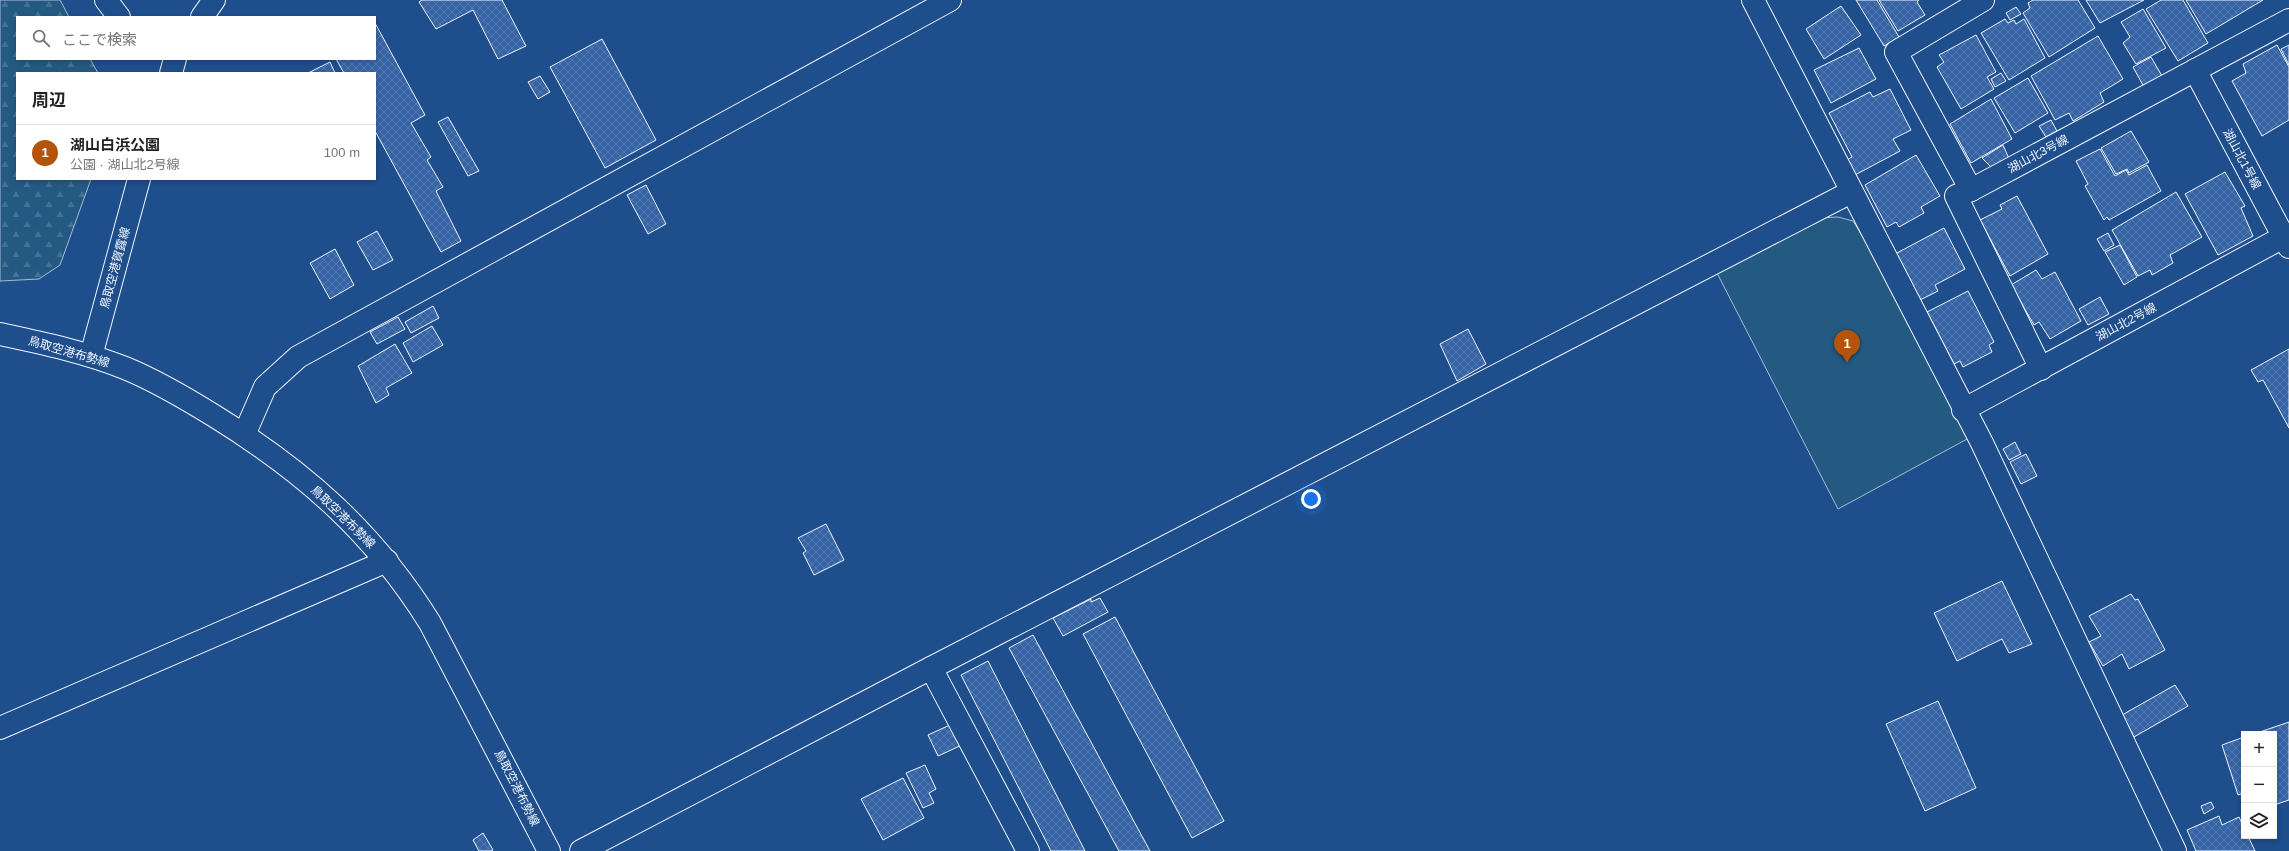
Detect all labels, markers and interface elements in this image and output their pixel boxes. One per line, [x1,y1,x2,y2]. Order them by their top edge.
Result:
search box [16,16,376,60]
icon: search [30,27,52,49]
text: ここで検索 [62,31,137,48]
text: 周辺 [32,91,66,110]
street label: 湖山北1号線 [2220,126,2264,192]
street label: 湖山北3号線 [2005,132,2071,176]
text: 湖山白浜公園 [70,136,160,153]
text: 1 [41,145,49,160]
text: 100 m [324,145,360,160]
text: 公園 · 湖山北2号線 [70,157,180,172]
street label: 鳥取空港賀露線 [97,226,133,310]
street label: 湖山北2号線 [2093,300,2159,344]
pin: 1 [1834,330,1860,363]
street label: 鳥取空港布勢線 [27,334,111,370]
street label: 鳥取空港布勢線 [308,483,378,551]
your location [1301,489,1321,509]
map controls [2241,731,2277,839]
button: + [2241,731,2277,767]
street label: 鳥取空港布勢線 [492,747,542,829]
button: − [2241,767,2277,803]
button: layers [2241,803,2277,839]

